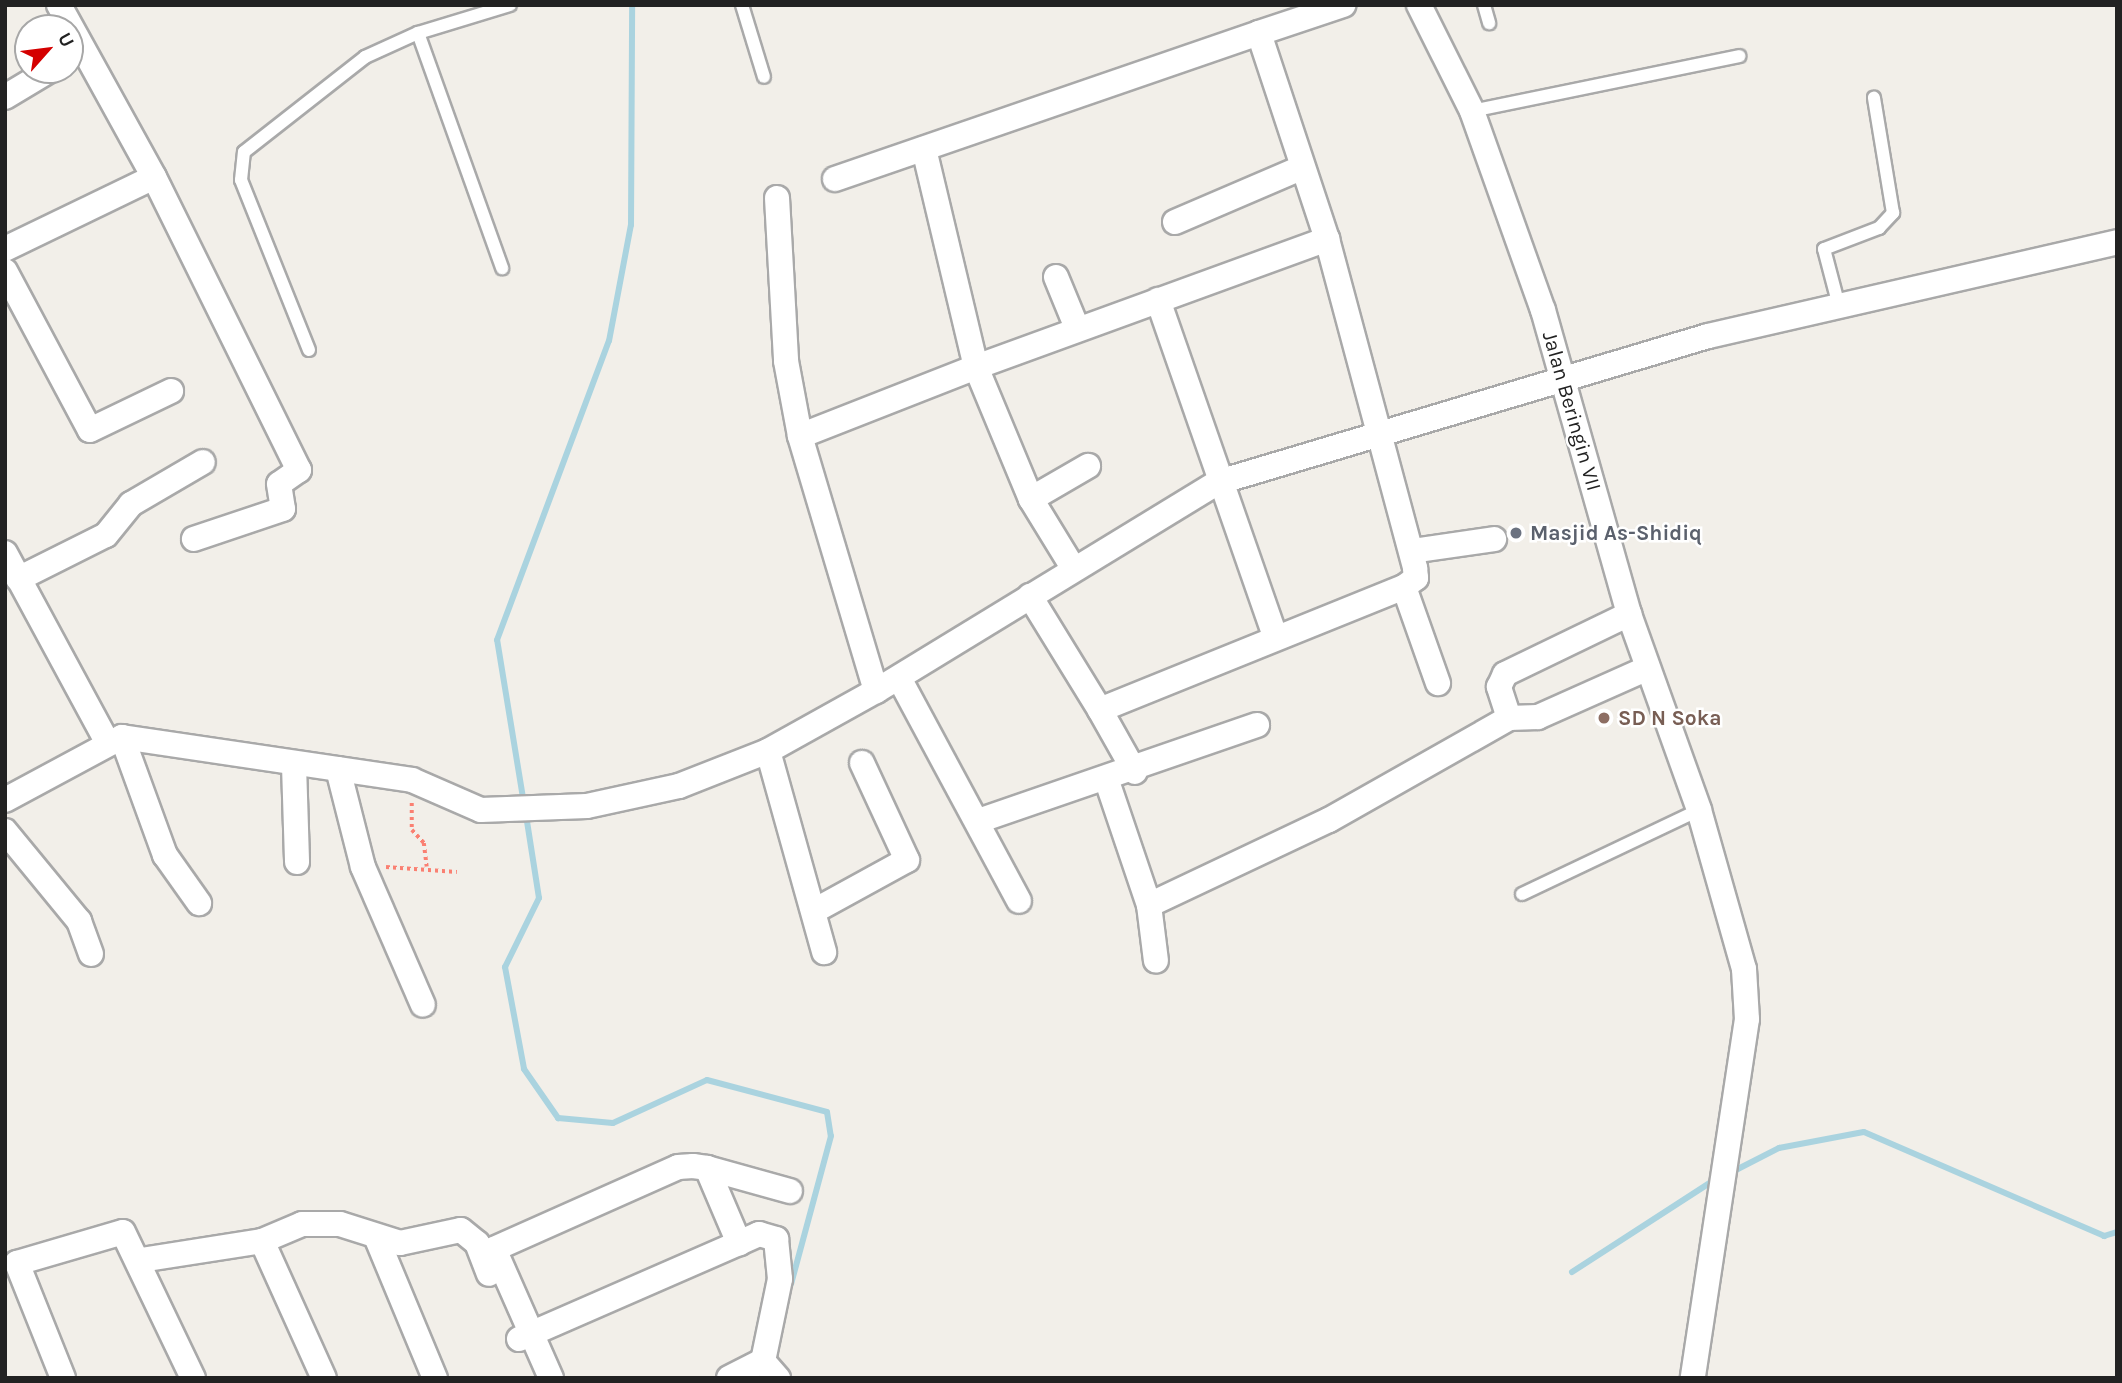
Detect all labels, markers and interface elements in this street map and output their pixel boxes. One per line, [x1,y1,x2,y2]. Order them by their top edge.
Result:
north arrow [14,14,84,84]
text: U [53,29,79,51]
street label: Jalan Beringin VII [1537,328,1607,494]
place label: Masjid As-Shidiq [1530,520,1702,546]
marker: Masjid As-Shidiq [1508,525,1524,541]
place label: SD N Soka [1618,705,1721,731]
marker: SD N Soka [1596,710,1612,726]

